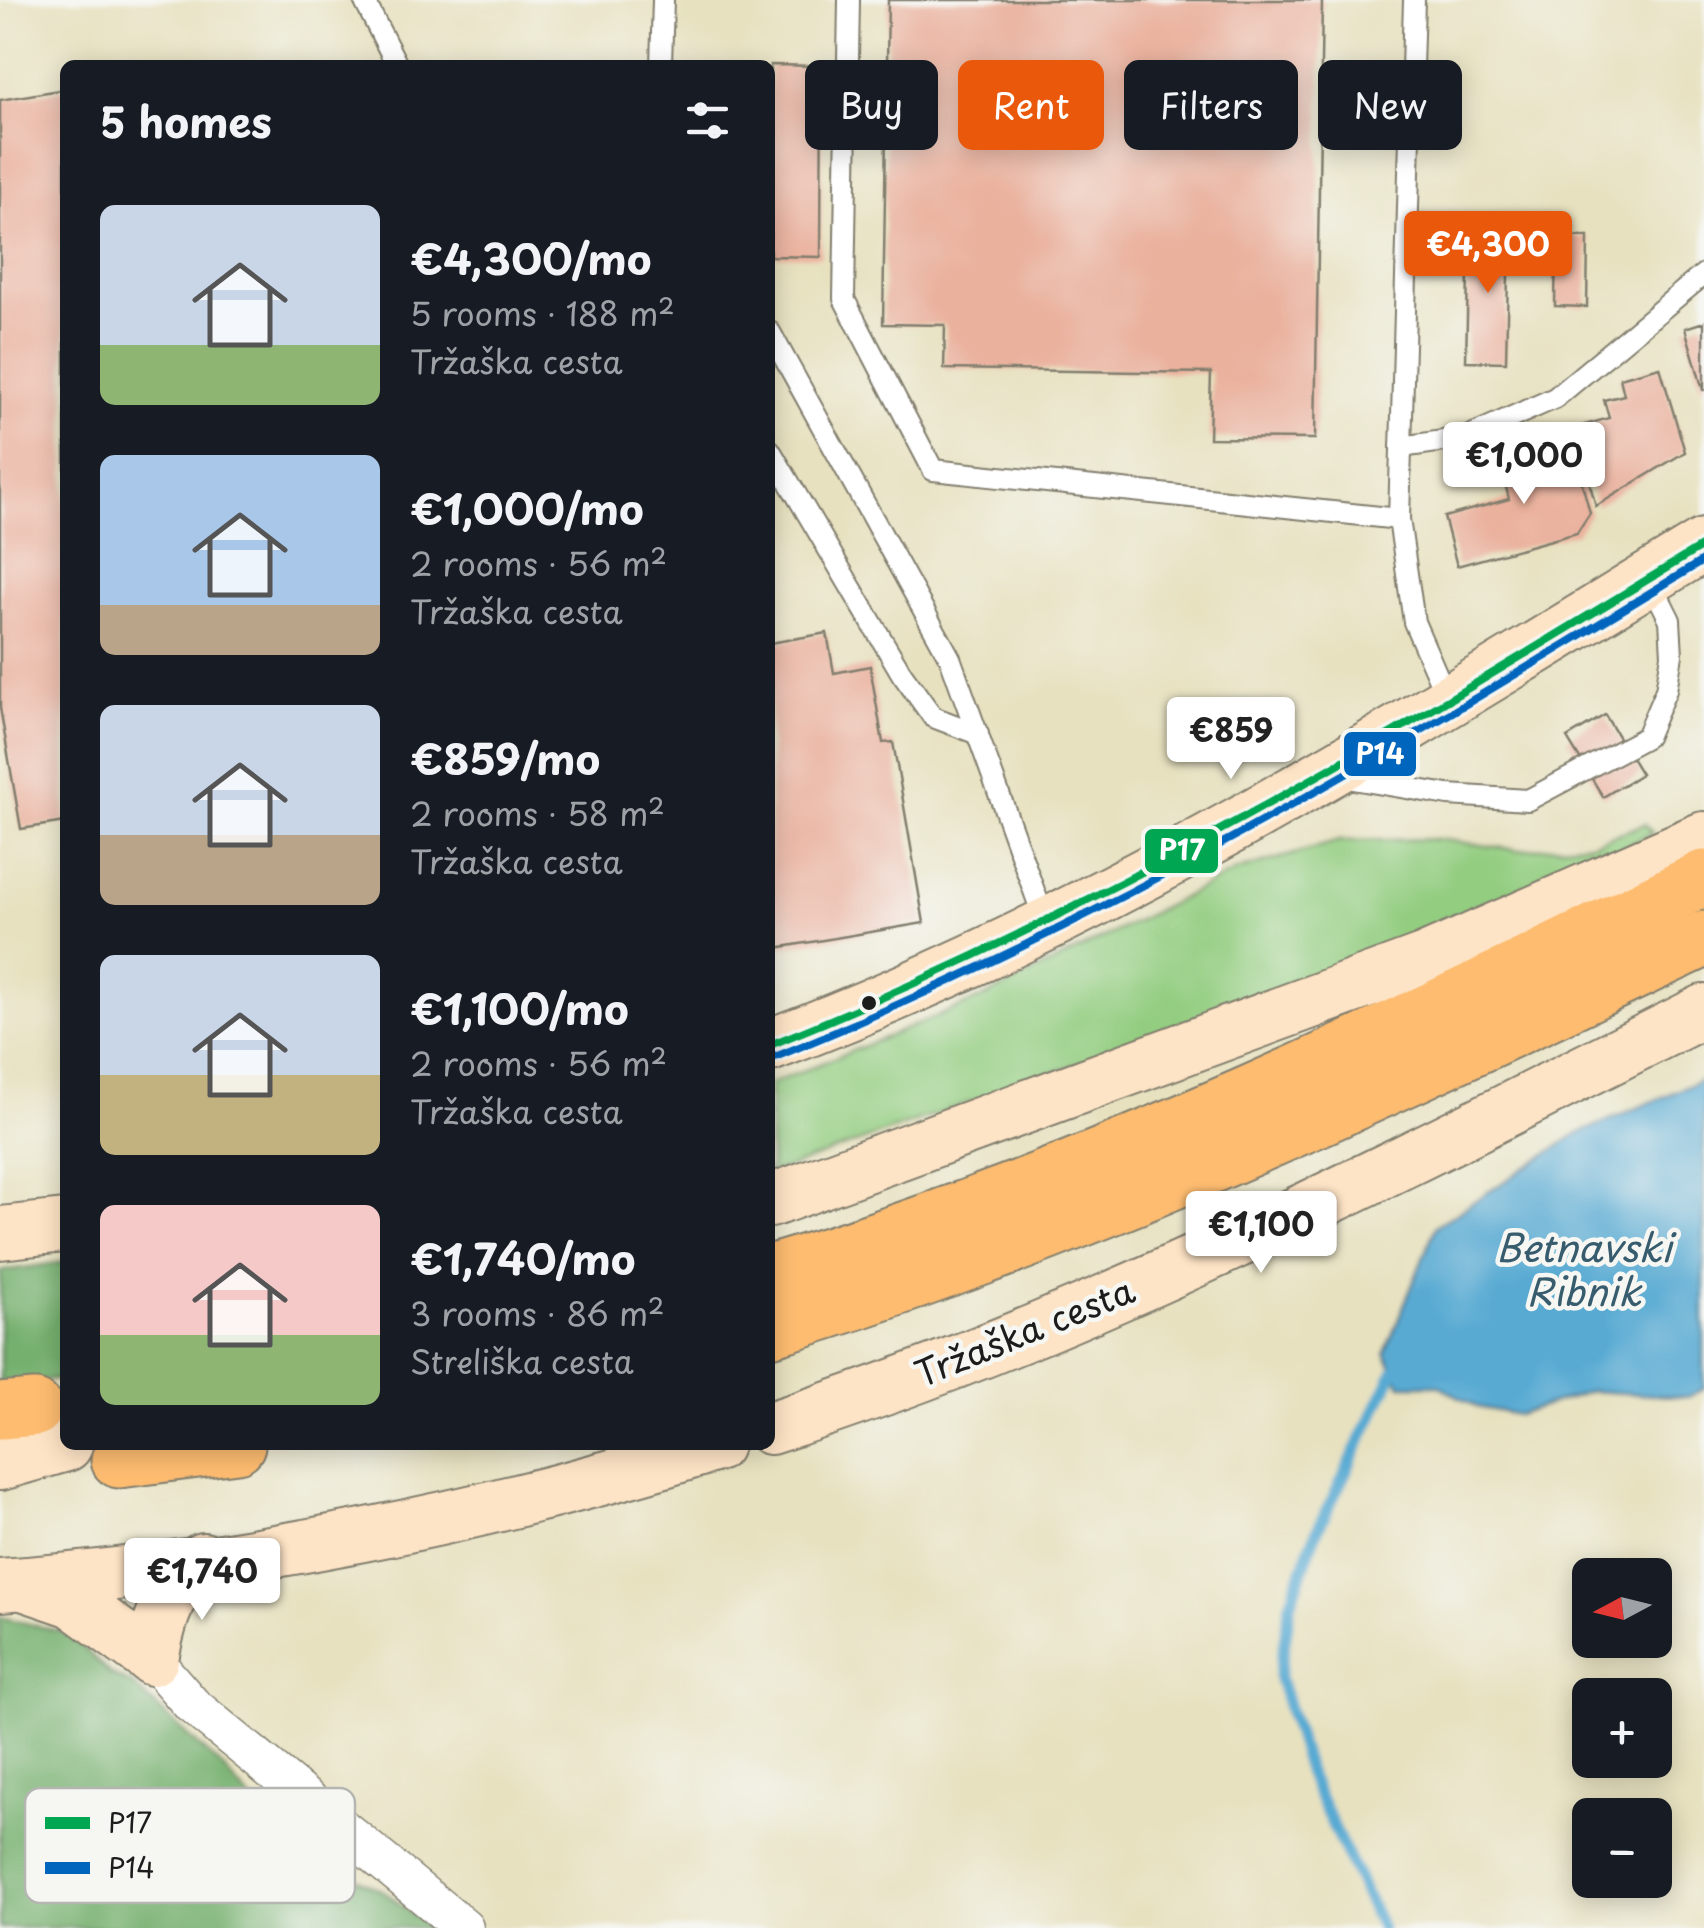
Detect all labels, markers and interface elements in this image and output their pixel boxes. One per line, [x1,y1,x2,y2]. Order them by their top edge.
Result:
chip: Buy [805,60,938,150]
chip: Rent [958,60,1104,150]
chip: Filters [1124,60,1298,150]
chip: New [1318,60,1462,150]
text: 5 homes [100,89,272,152]
icon: filters [680,93,735,148]
pin: €4,300 [1407,211,1569,296]
text: €4,300 [1426,219,1550,267]
text: €4,300/mo [410,226,652,289]
icon: home [180,245,300,365]
text: 5 rooms · 188 m² [410,289,675,337]
text: Tržaška cesta [410,337,623,385]
pin: €1,000 [1443,422,1605,507]
text: €1,000 [1465,430,1583,478]
text: €1,000/mo [410,476,644,539]
icon: home [180,495,300,615]
text: 2 rooms · 56 m² [410,539,667,587]
text: Tržaška cesta [410,587,623,635]
pin: €859 [1172,697,1290,782]
text: €859 [1189,705,1273,753]
text: €859/mo [410,726,600,789]
line badge: P14 [1342,730,1418,778]
text: P14 [1355,731,1405,774]
icon: home [180,745,300,865]
text: 2 rooms · 58 m² [410,789,665,837]
line badge: P17 [1143,827,1220,875]
text: P17 [1159,827,1206,870]
text: Tržaška cesta [410,837,623,885]
text: €1,100/mo [410,976,629,1039]
unlabelled marker [859,993,879,1013]
icon: home [180,995,300,1115]
text: 2 rooms · 56 m² [410,1039,667,1087]
text: Tržaška cesta [410,1087,623,1135]
pin: €1,100 [1180,1191,1342,1276]
text: €1,100 [1208,1199,1314,1247]
water label: Betnavski Ribnik [1496,1218,1677,1319]
text: €1,740/mo [410,1226,635,1289]
icon: home [180,1245,300,1365]
street label: Tržaška cesta [906,1263,1142,1399]
text: 3 rooms · 86 m² [410,1289,665,1337]
text: Streliška cesta [410,1337,634,1385]
pin: €1,740 [121,1538,283,1623]
text: €1,740 [146,1546,258,1594]
north arrow [1572,1558,1672,1658]
map controls [1572,1558,1672,1898]
button: + [1572,1678,1672,1778]
legend [25,1788,355,1903]
button: − [1572,1798,1672,1898]
text: P17 [108,1800,152,1843]
text: P14 [108,1845,155,1888]

